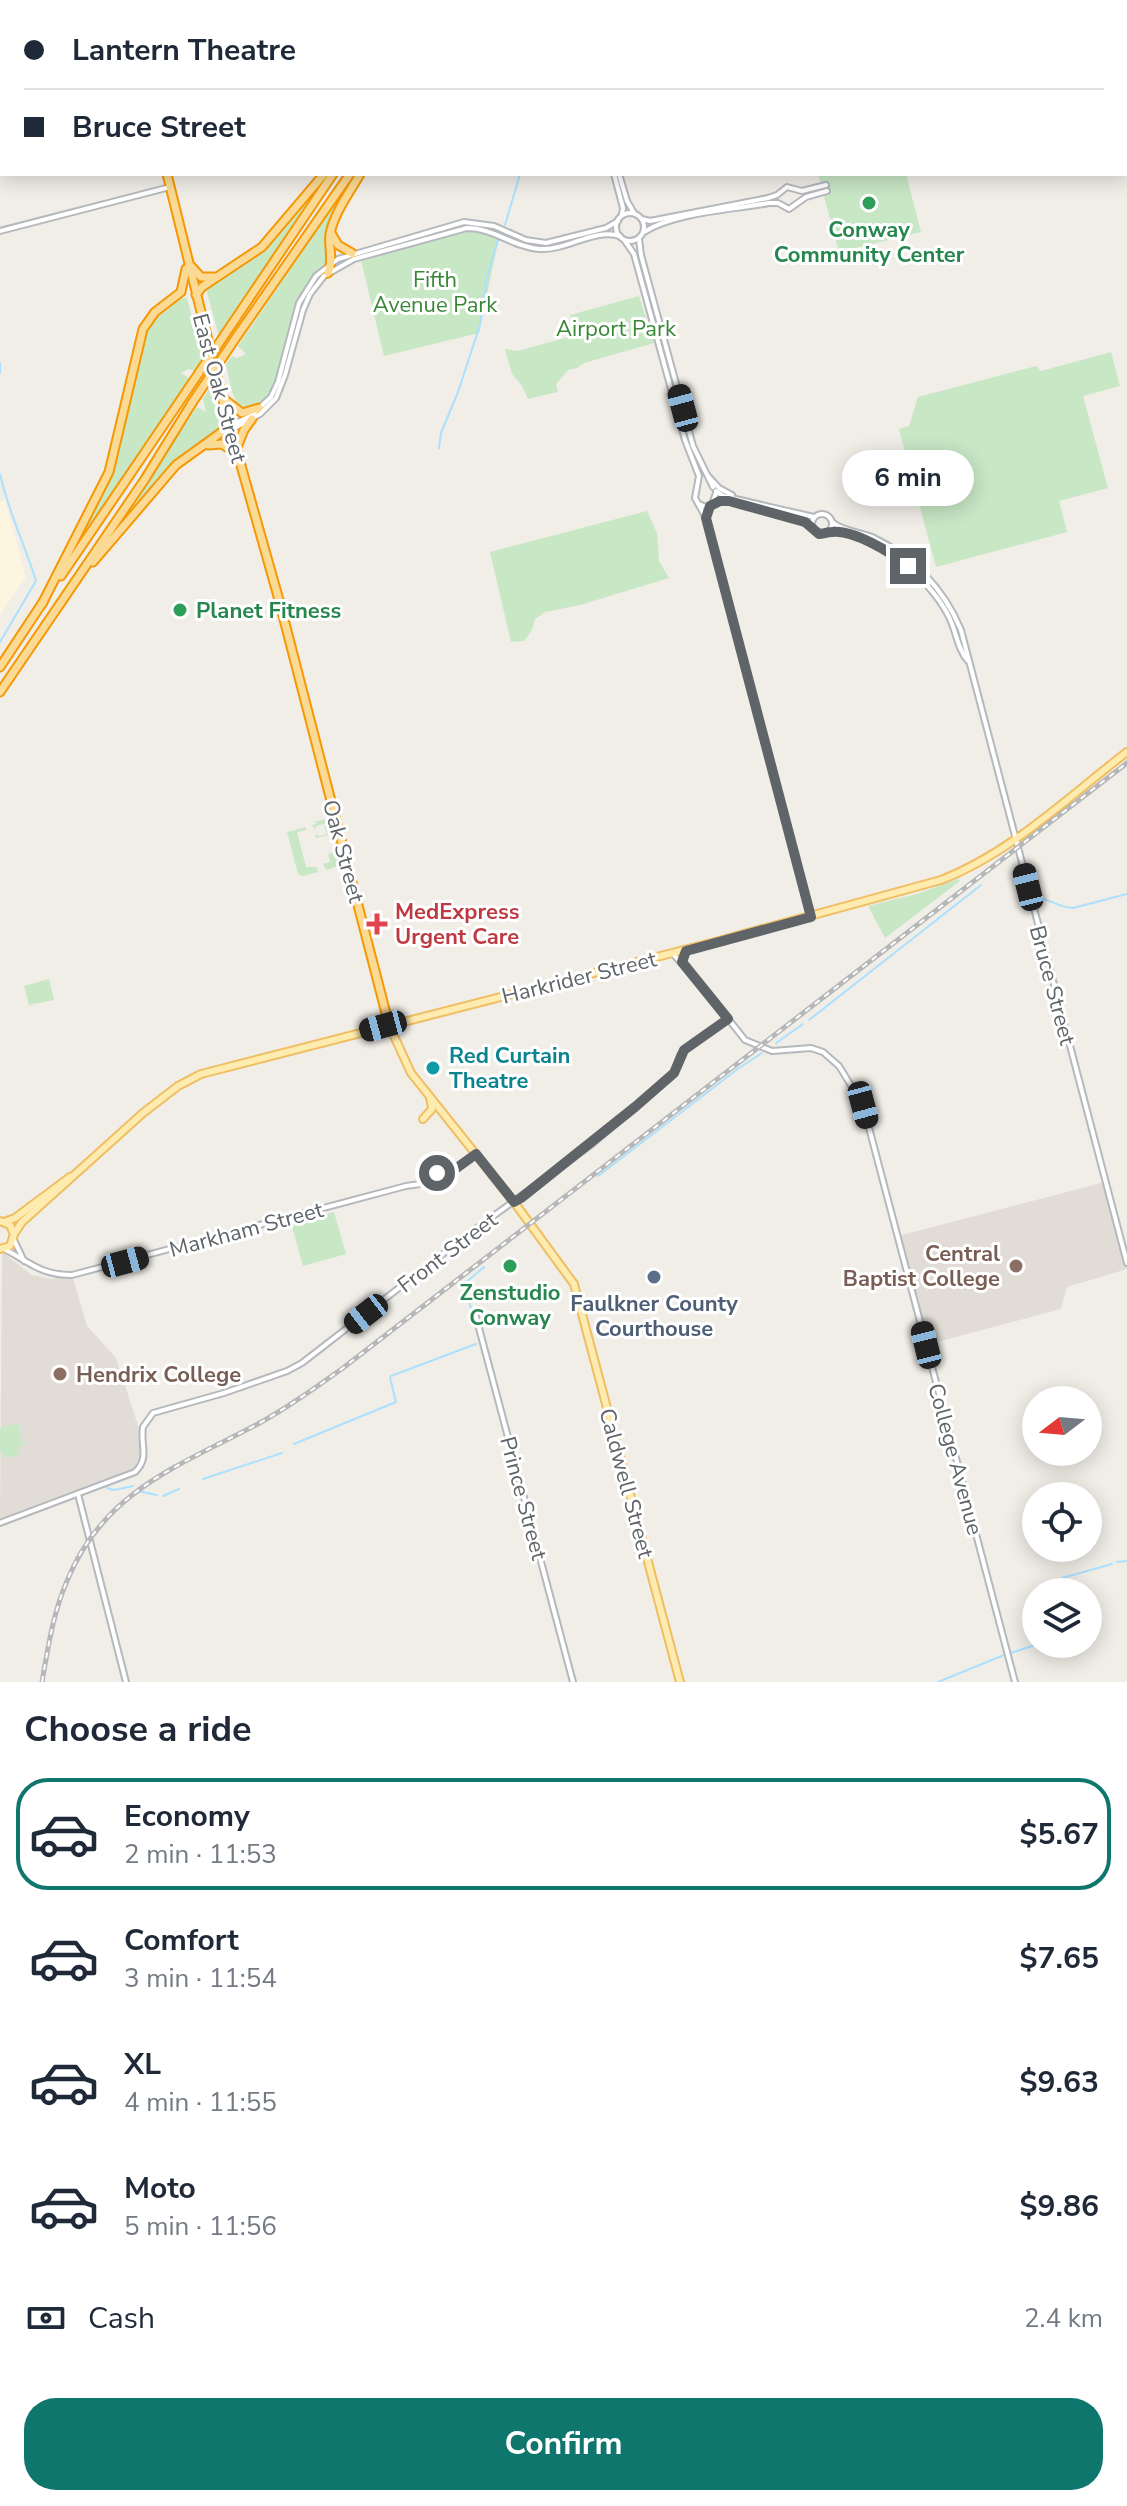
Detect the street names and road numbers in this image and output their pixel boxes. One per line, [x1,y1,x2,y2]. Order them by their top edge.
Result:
street label: East Oak Street [185,310,253,466]
street label: Oak Street [315,797,371,906]
street label: Bruce Street [1022,922,1082,1049]
street label: Harkrider Street [499,944,660,1012]
street label: Markham Street [166,1195,327,1265]
street label: Front Street [392,1205,504,1300]
street label: College Avenue [920,1380,990,1538]
street label: Caldwell Street [592,1405,661,1562]
street label: Prince Street [492,1433,554,1564]

